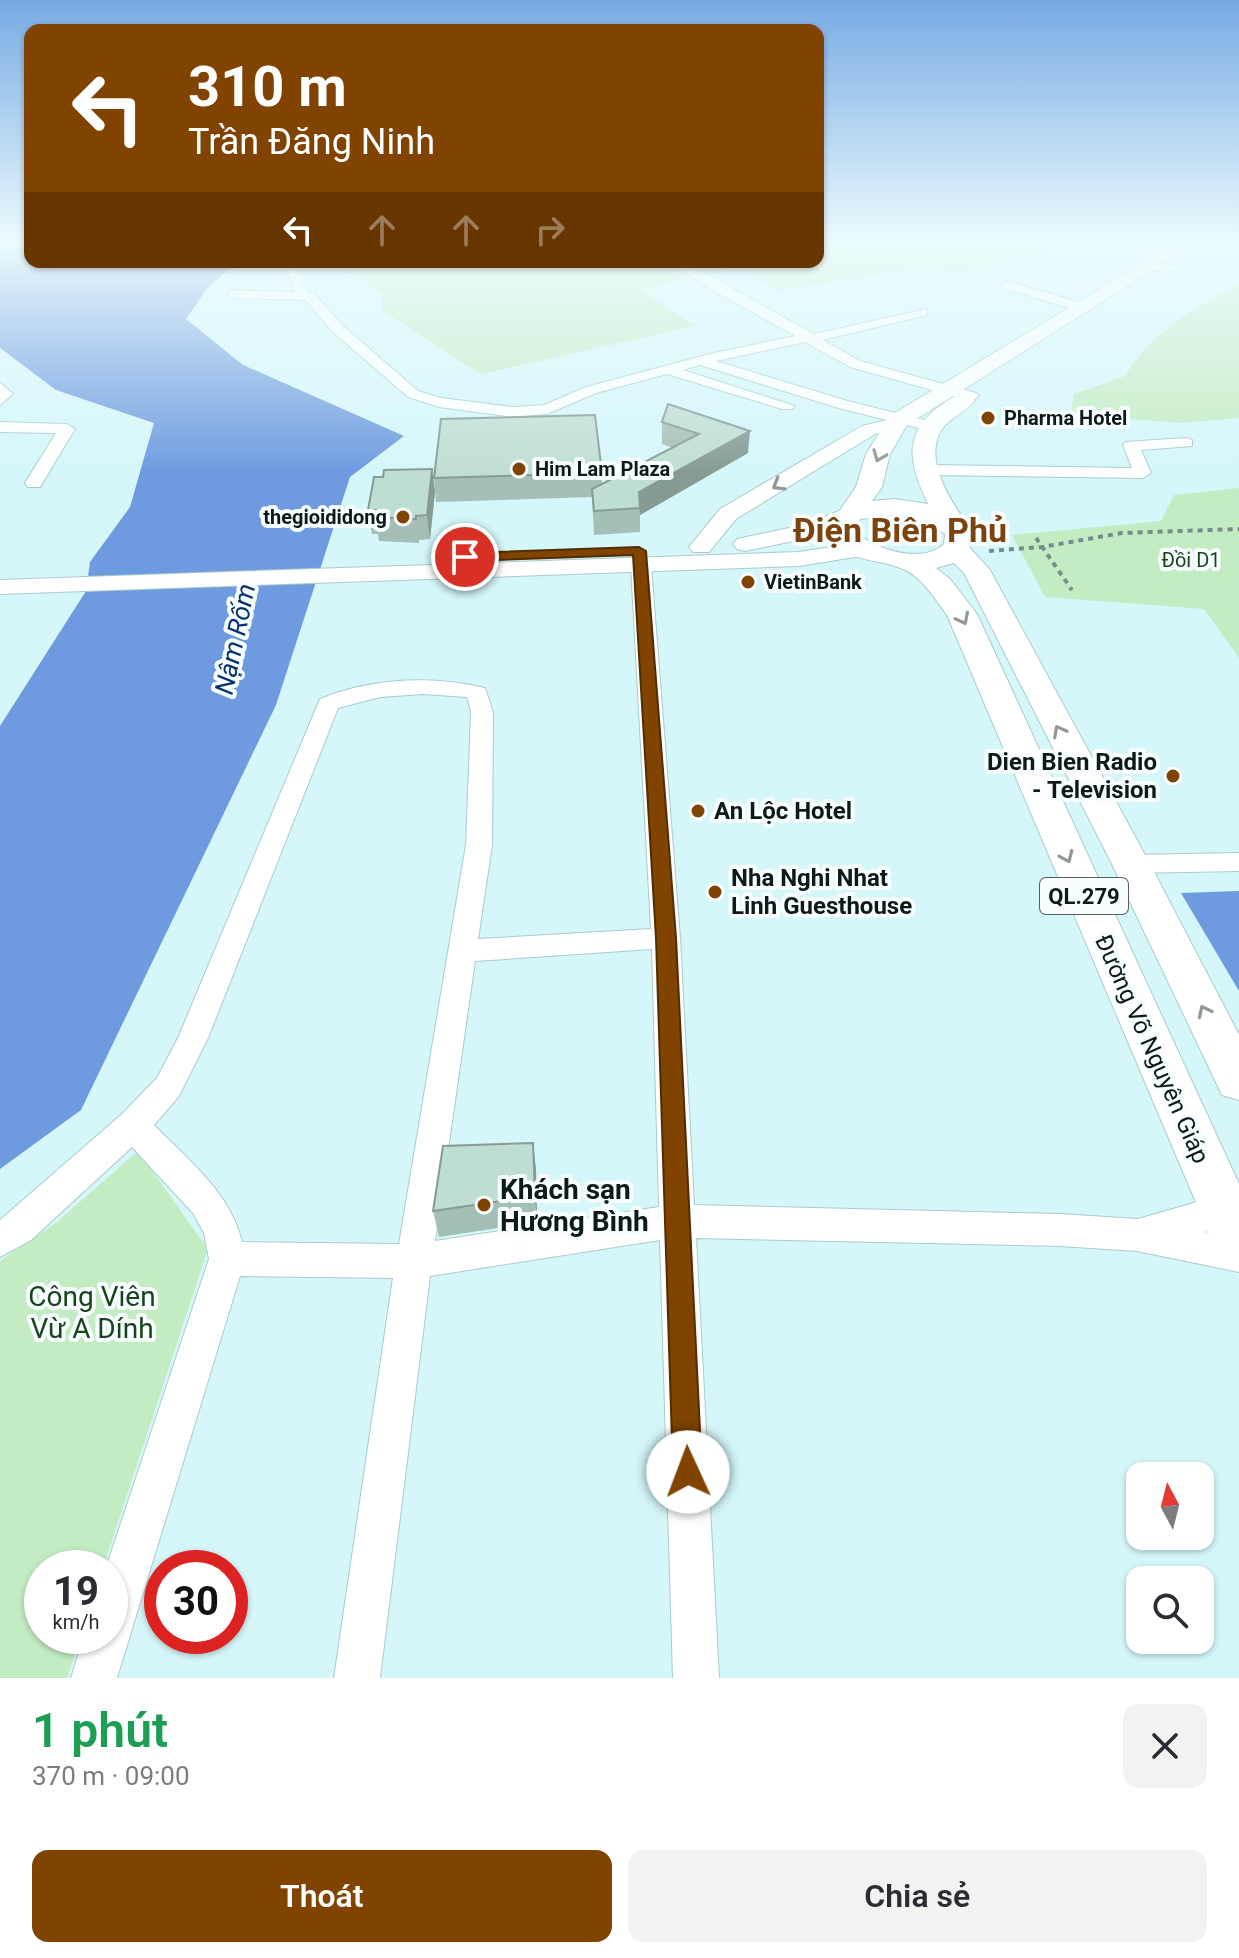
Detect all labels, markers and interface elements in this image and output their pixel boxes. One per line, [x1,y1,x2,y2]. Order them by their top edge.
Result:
text: 310 m [188,54,347,120]
icon: left [56,56,160,160]
text: Trần Đăng Ninh [188,121,435,163]
icon: left [276,208,320,252]
icon: ahead [360,208,404,252]
icon: ahead [444,208,488,252]
icon: right [528,208,572,252]
place label: Pharma Hotel [1004,406,1127,430]
marker: Pharma Hotel [979,409,997,427]
one-way arrow [872,448,889,462]
place label: Him Lam Plaza [535,457,671,481]
marker: Him Lam Plaza [510,460,528,478]
one-way arrow [772,475,787,490]
place label: thegioididong [263,505,387,529]
marker: thegioididong [394,508,412,526]
district label: Điện Biên Phủ [793,510,1007,550]
pin [431,523,499,591]
icon: arrive [443,535,487,579]
park label: Đồi D1 [1161,548,1221,572]
place label: VietinBank [764,570,862,594]
marker: VietinBank [739,573,757,591]
water label: Nậm Rốm [209,581,261,697]
one-way arrow [953,611,968,626]
one-way arrow [1054,724,1069,739]
place label: Dien Bien Radio - Television [987,748,1157,804]
marker: Dien Bien Radio - Television [1164,767,1182,785]
place label: An Lộc Hotel [714,797,852,825]
marker: An Lộc Hotel [689,802,707,820]
one-way arrow [1057,849,1073,864]
place label: Nha Nghi Nhat Linh Guesthouse [731,864,912,920]
road number: QL.279 [1040,878,1128,914]
marker: Nha Nghi Nhat Linh Guesthouse [706,883,724,901]
street label: Đường Võ Nguyên Giáp [1089,930,1215,1168]
one-way arrow [1199,1005,1214,1020]
place label: Khách sạn Hương Bình [500,1173,649,1238]
marker: Khách sạn Hương Bình [475,1196,493,1214]
park label: Công Viên Vừ A Dính [28,1280,156,1345]
position arrow [646,1430,730,1514]
north arrow [1126,1462,1214,1550]
map controls [1126,1462,1214,1654]
speed limit sign: 30 [144,1550,248,1654]
button: search [1126,1566,1214,1654]
text: 19 [53,1568,99,1615]
text: km/h [53,1610,99,1634]
text: 1 phút [32,1702,168,1759]
button: close [1123,1704,1207,1788]
text: 370 m · 09:00 [32,1761,190,1791]
button: Thoát [32,1850,612,1942]
button: Chia sẻ [628,1850,1207,1942]

